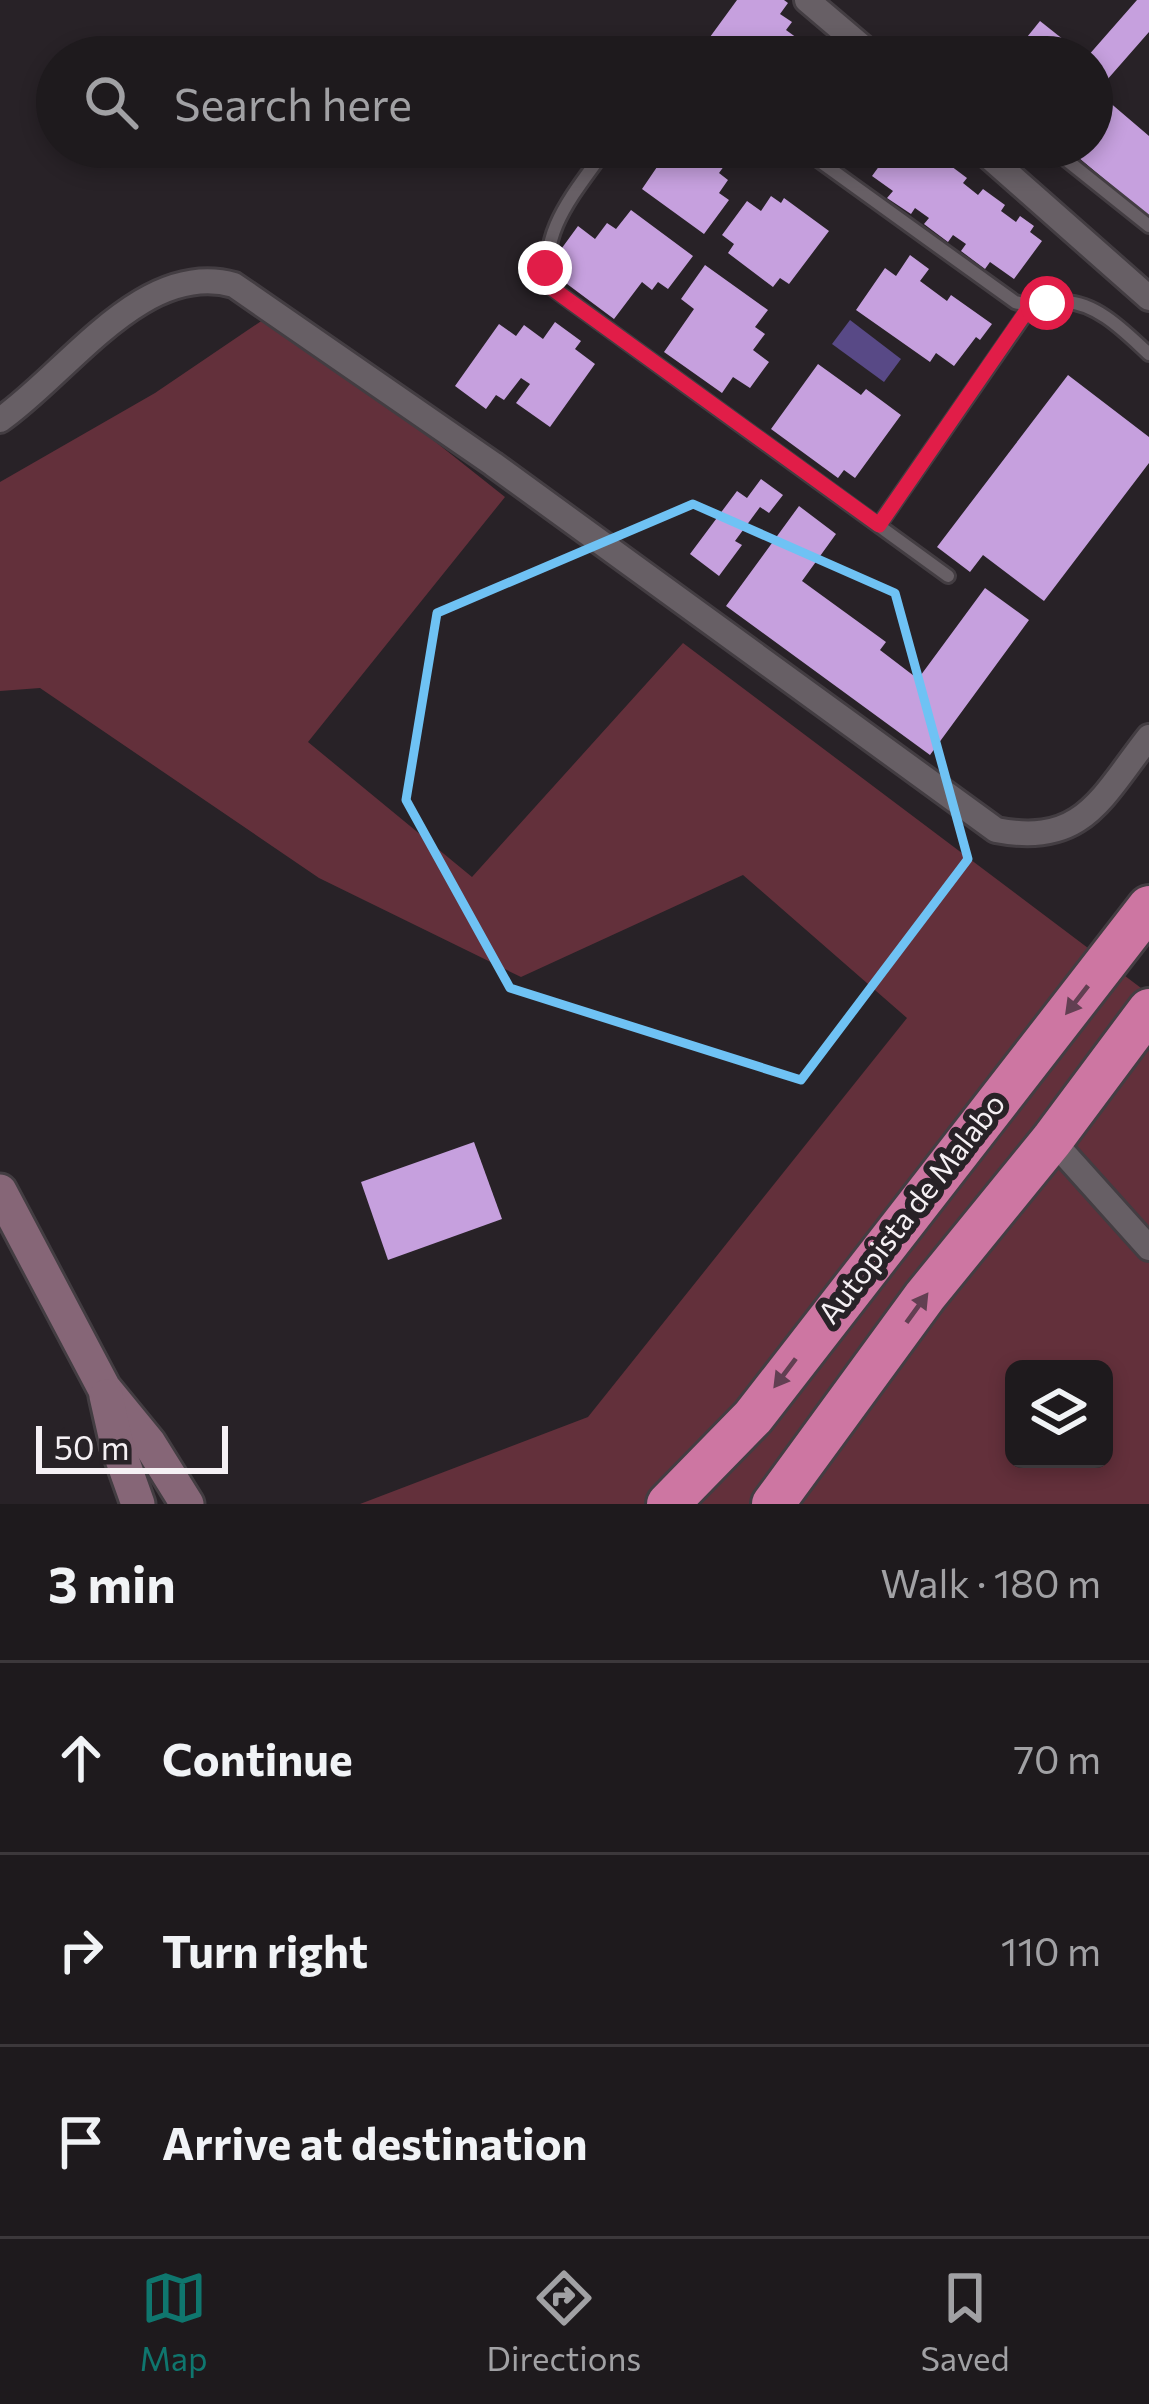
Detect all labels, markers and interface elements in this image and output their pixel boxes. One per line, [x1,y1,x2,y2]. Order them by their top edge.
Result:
search box [36,36,1113,168]
icon: search [78,69,144,135]
text: Search here [174,75,412,130]
route end [518,241,572,295]
route start [1020,276,1074,330]
one-way arrow [1065,984,1090,1015]
street label: Autopista de Malabo [809,1085,1011,1330]
one-way arrow [905,1292,929,1324]
one-way arrow [774,1357,798,1389]
map controls [1005,1360,1113,1468]
button: layers [1005,1360,1113,1468]
scale bar [36,1420,228,1473]
text: 50 m [54,1426,130,1467]
text: 3 min [48,1551,176,1614]
text: Walk · 180 m [880,1558,1101,1606]
icon: ahead [48,1725,114,1791]
text: Continue [162,1730,353,1785]
text: 70 m [1014,1734,1101,1782]
icon: right [48,1917,114,1983]
text: Turn right [162,1922,368,1977]
text: 110 m [1001,1926,1101,1974]
icon: arrive [48,2109,114,2175]
text: Arrive at destination [162,2114,588,2169]
tab: Map [140,2265,208,2378]
tab: Directions [487,2265,641,2378]
tab: Saved [920,2265,1009,2378]

